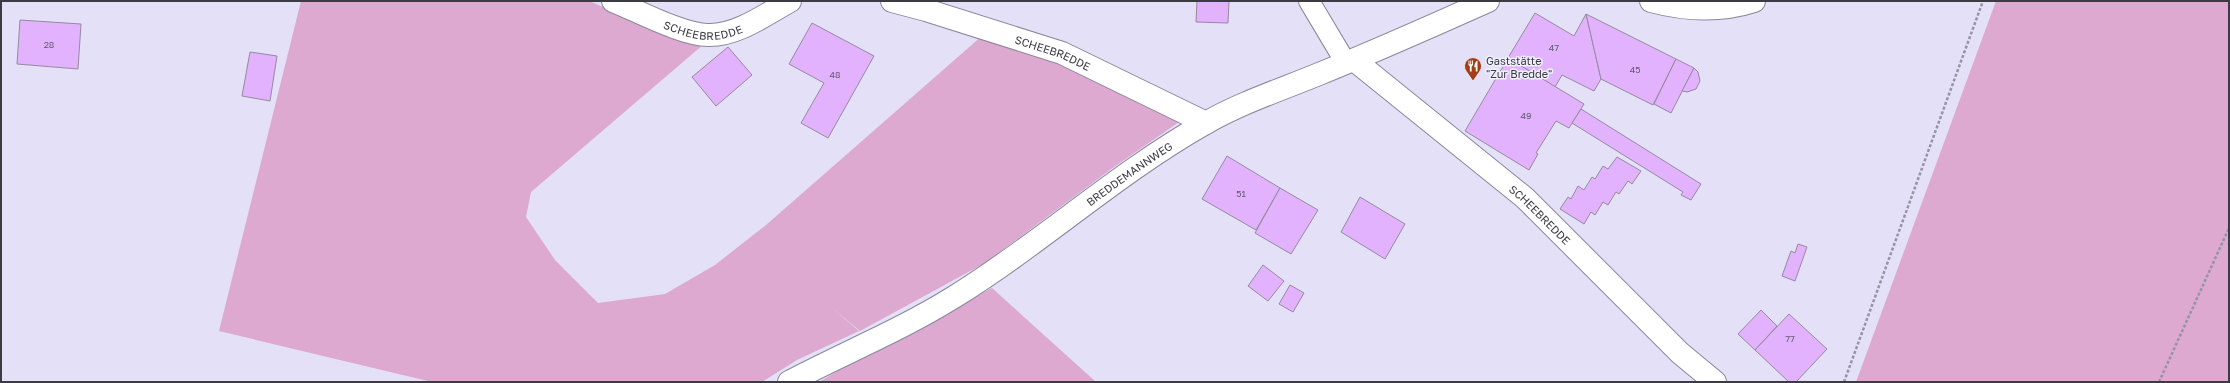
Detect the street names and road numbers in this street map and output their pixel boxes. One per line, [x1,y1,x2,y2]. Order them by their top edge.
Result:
street label: SCHEEBREDDE [662,17,744,42]
street label: SCHEEBREDDE [1013,32,1093,73]
street label: BREDDEMANNWEG [1083,138,1175,208]
street label: SCHEEBREDDE [1507,182,1574,247]

